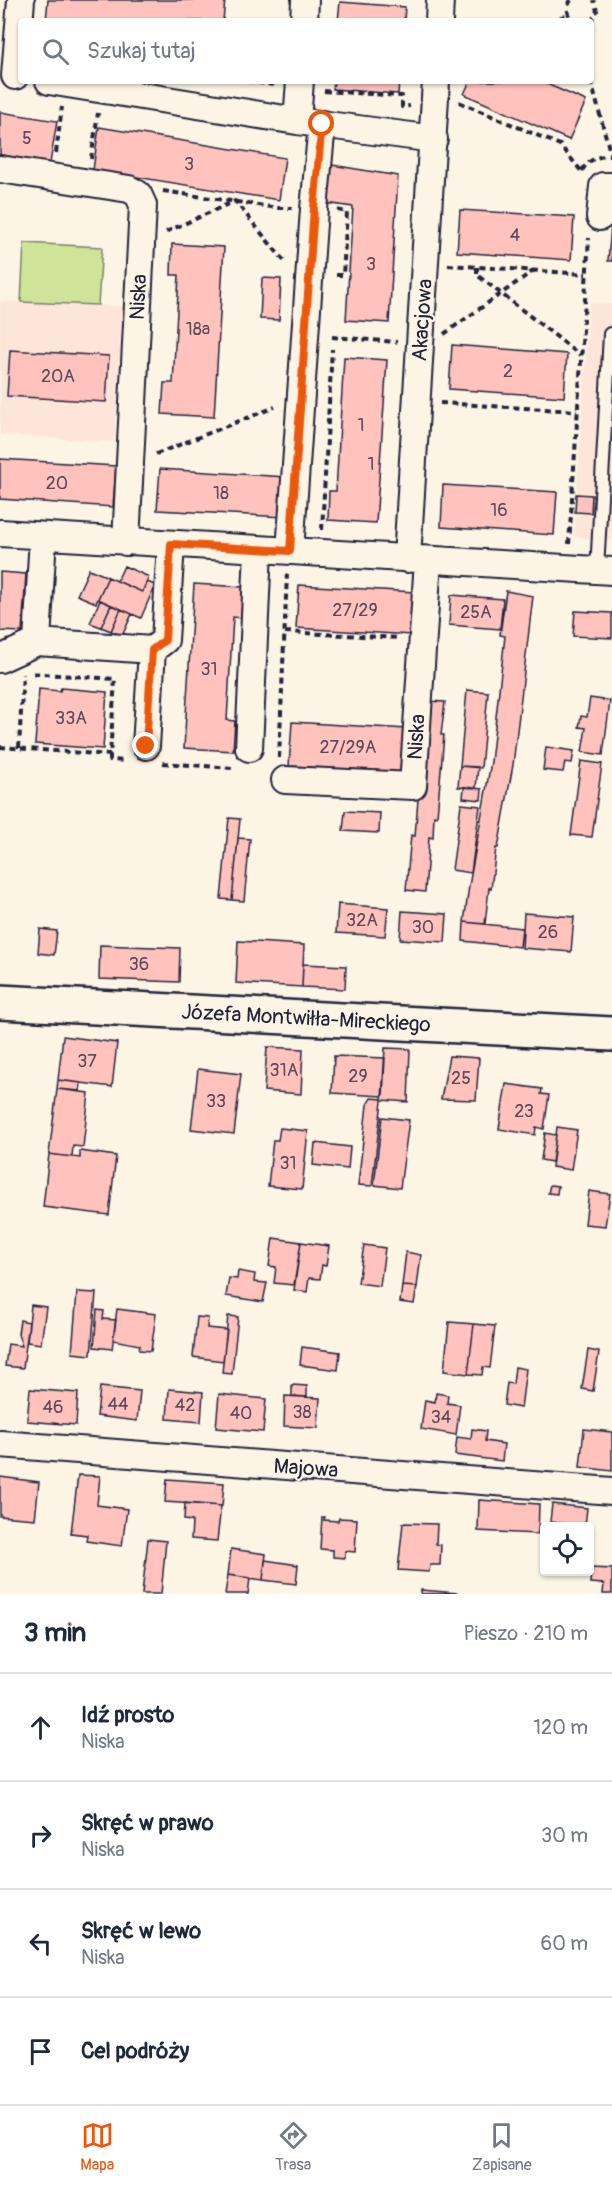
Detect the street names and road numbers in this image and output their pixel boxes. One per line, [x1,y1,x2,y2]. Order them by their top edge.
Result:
street label: Niska [124,273,153,321]
street label: Akacjowa [406,278,439,362]
street label: Niska [401,713,432,761]
street label: Józefa Montwiłła-Mireckiego [181,998,431,1039]
street label: Majowa [273,1453,339,1484]

